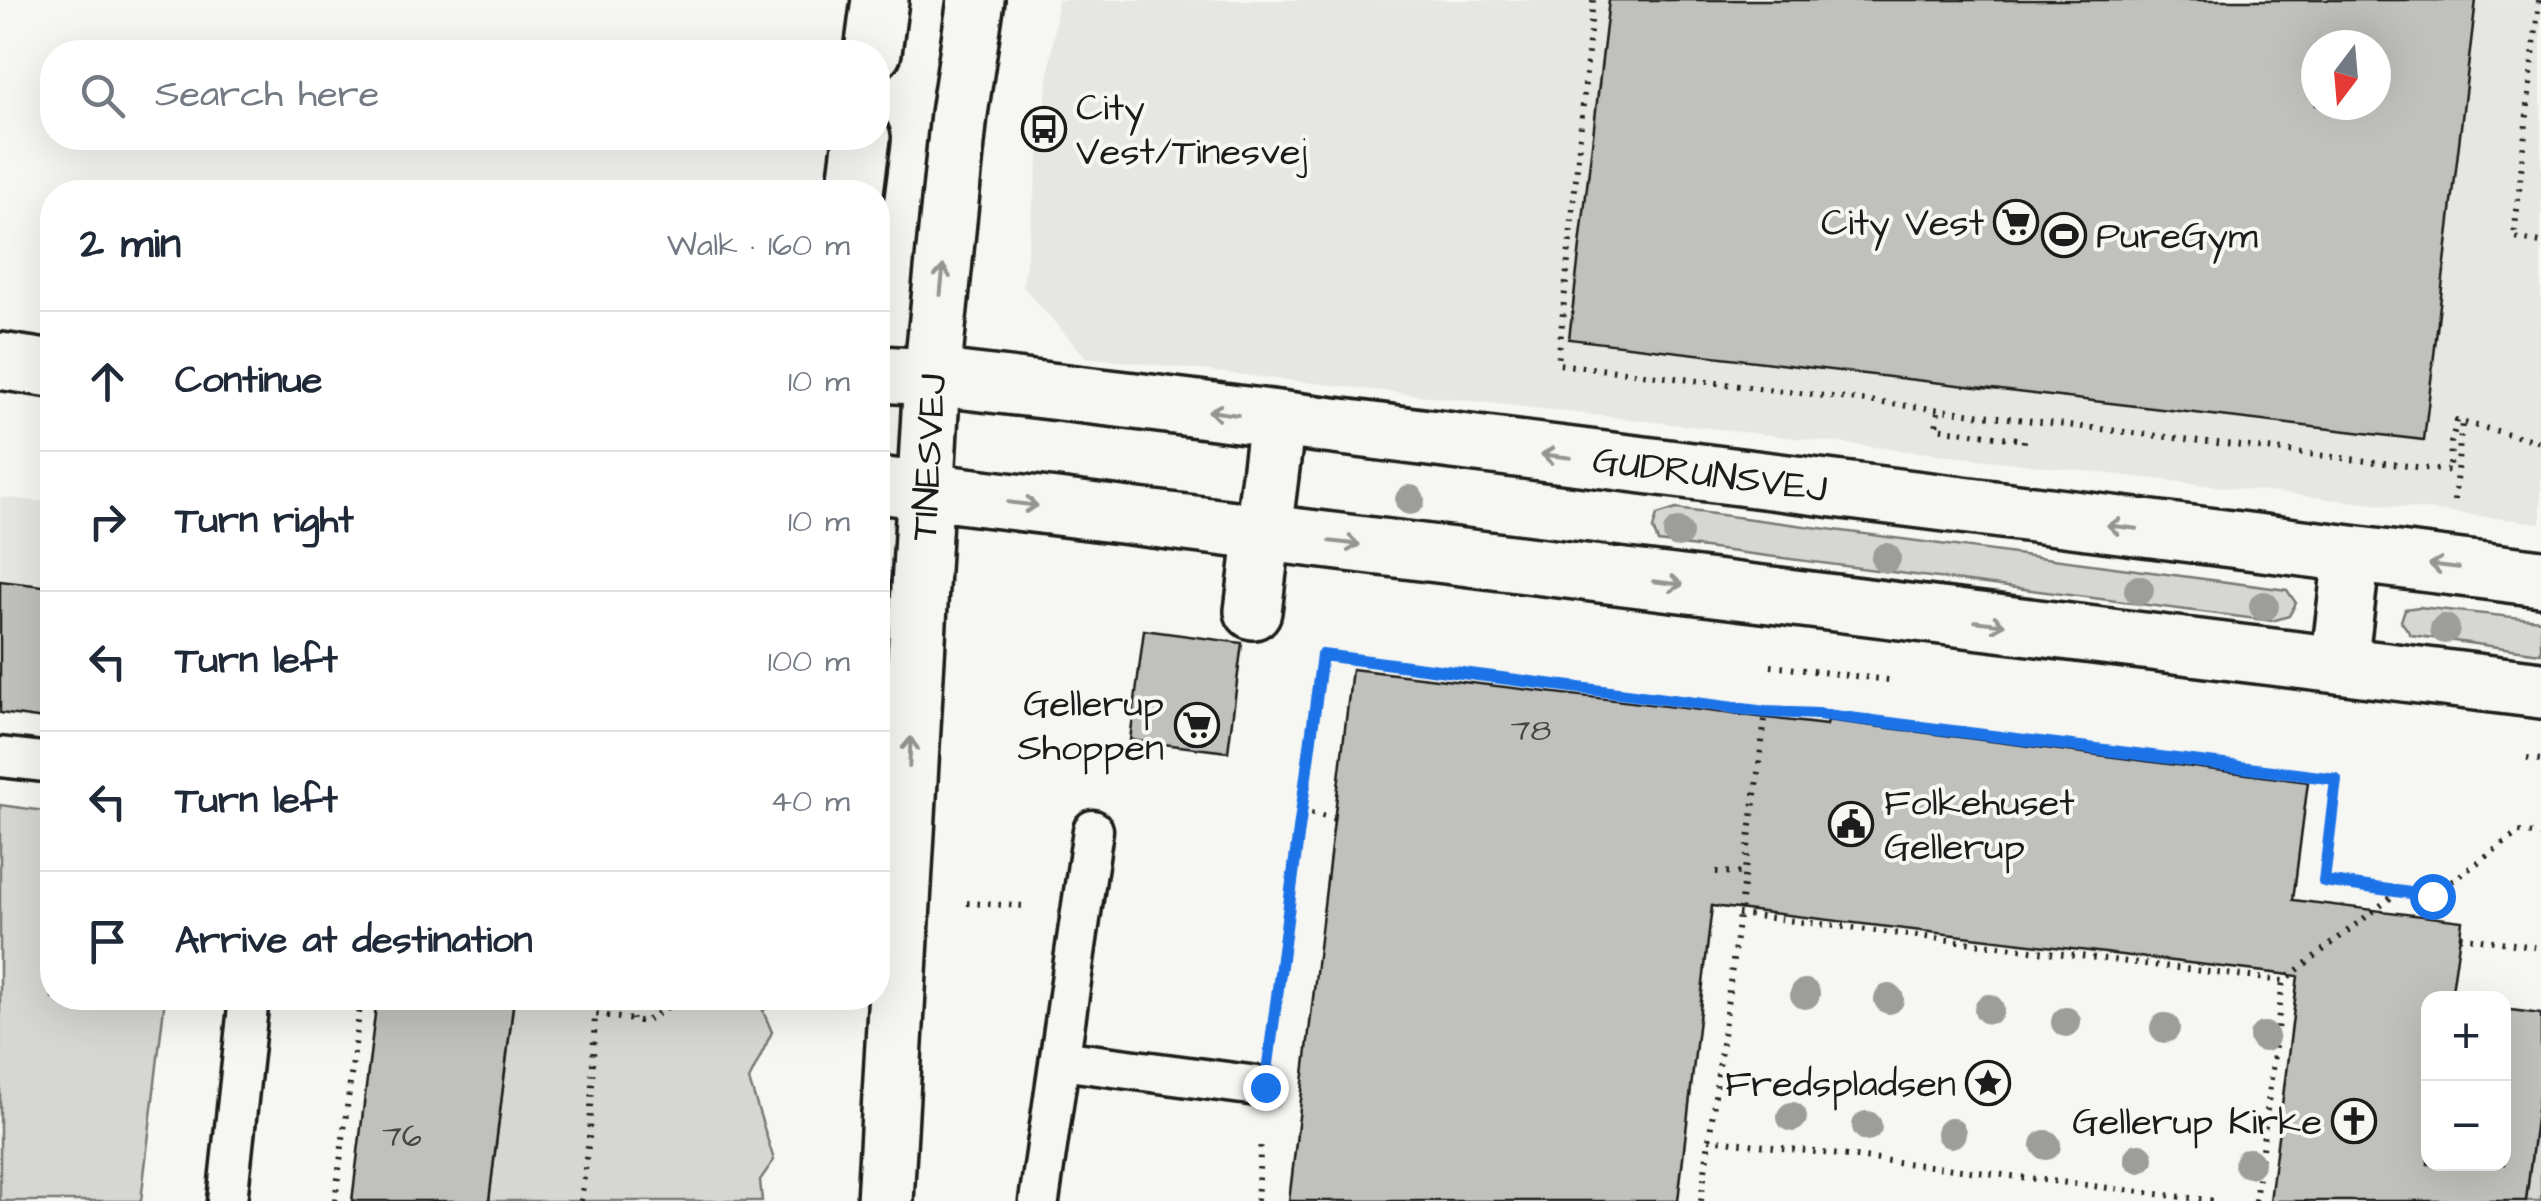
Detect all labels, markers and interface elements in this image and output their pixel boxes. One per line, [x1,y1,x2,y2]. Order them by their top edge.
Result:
north arrow [2301,30,2391,120]
search box [40,40,890,150]
icon: search [75,68,130,123]
text: Search here [155,69,379,121]
place label: City Vest/Tinesvej [1076,83,1307,179]
bus stop icon: City Vest/Tinesvej [1021,106,1067,152]
place label: City Vest [1821,198,1984,251]
supermarket icon: City Vest [1993,199,2039,245]
place label: PureGym [2096,211,2258,264]
sports icon: PureGym [2041,212,2087,258]
text: 2 min [80,216,181,274]
text: Walk · 160 m [667,223,850,268]
one-way arrow [933,265,952,297]
icon: ahead [80,354,135,409]
text: Continue [175,355,322,407]
text: 10 m [788,359,850,404]
street label: TINESVEJ [899,373,960,542]
one-way arrow [1207,403,1239,422]
street label: GUDRUNSVEJ [1590,435,1830,516]
one-way arrow [1540,447,1573,465]
icon: right [80,494,135,549]
text: Turn right [175,495,354,547]
one-way arrow [1006,495,1038,514]
text: 10 m [788,499,850,544]
one-way arrow [2106,517,2138,536]
one-way arrow [1329,534,1361,553]
one-way arrow [2429,556,2461,575]
one-way arrow [1651,574,1684,593]
one-way arrow [1974,614,2006,633]
icon: left [80,634,135,689]
text: Turn left [175,635,338,687]
text: 100 m [768,639,850,684]
place label: Gellerup Shoppen [1018,679,1164,775]
supermarket icon: Gellerup Shoppen [1174,702,1220,748]
house number: 78 [1511,708,1551,753]
one-way arrow [901,736,920,768]
icon: left [80,774,135,829]
text: Turn left [175,775,338,827]
place label: Folkehuset Gellerup [1884,778,2075,874]
text: 40 m [770,779,850,824]
public building icon: Folkehuset Gellerup [1828,801,1874,847]
route start [2410,874,2456,920]
icon: arrive [80,914,135,969]
text: Arrive at destination [175,915,532,967]
map controls [2421,991,2511,1171]
button: + [2421,991,2511,1081]
place label: Fredspladsen [1725,1059,1956,1111]
place icon: Fredspladsen [1965,1060,2011,1106]
route end [1243,1065,1289,1111]
button: − [2421,1081,2511,1171]
place label: Gellerup Kirke [2072,1097,2322,1149]
church icon: Gellerup Kirke [2331,1098,2377,1144]
house number: 76 [382,1114,422,1159]

